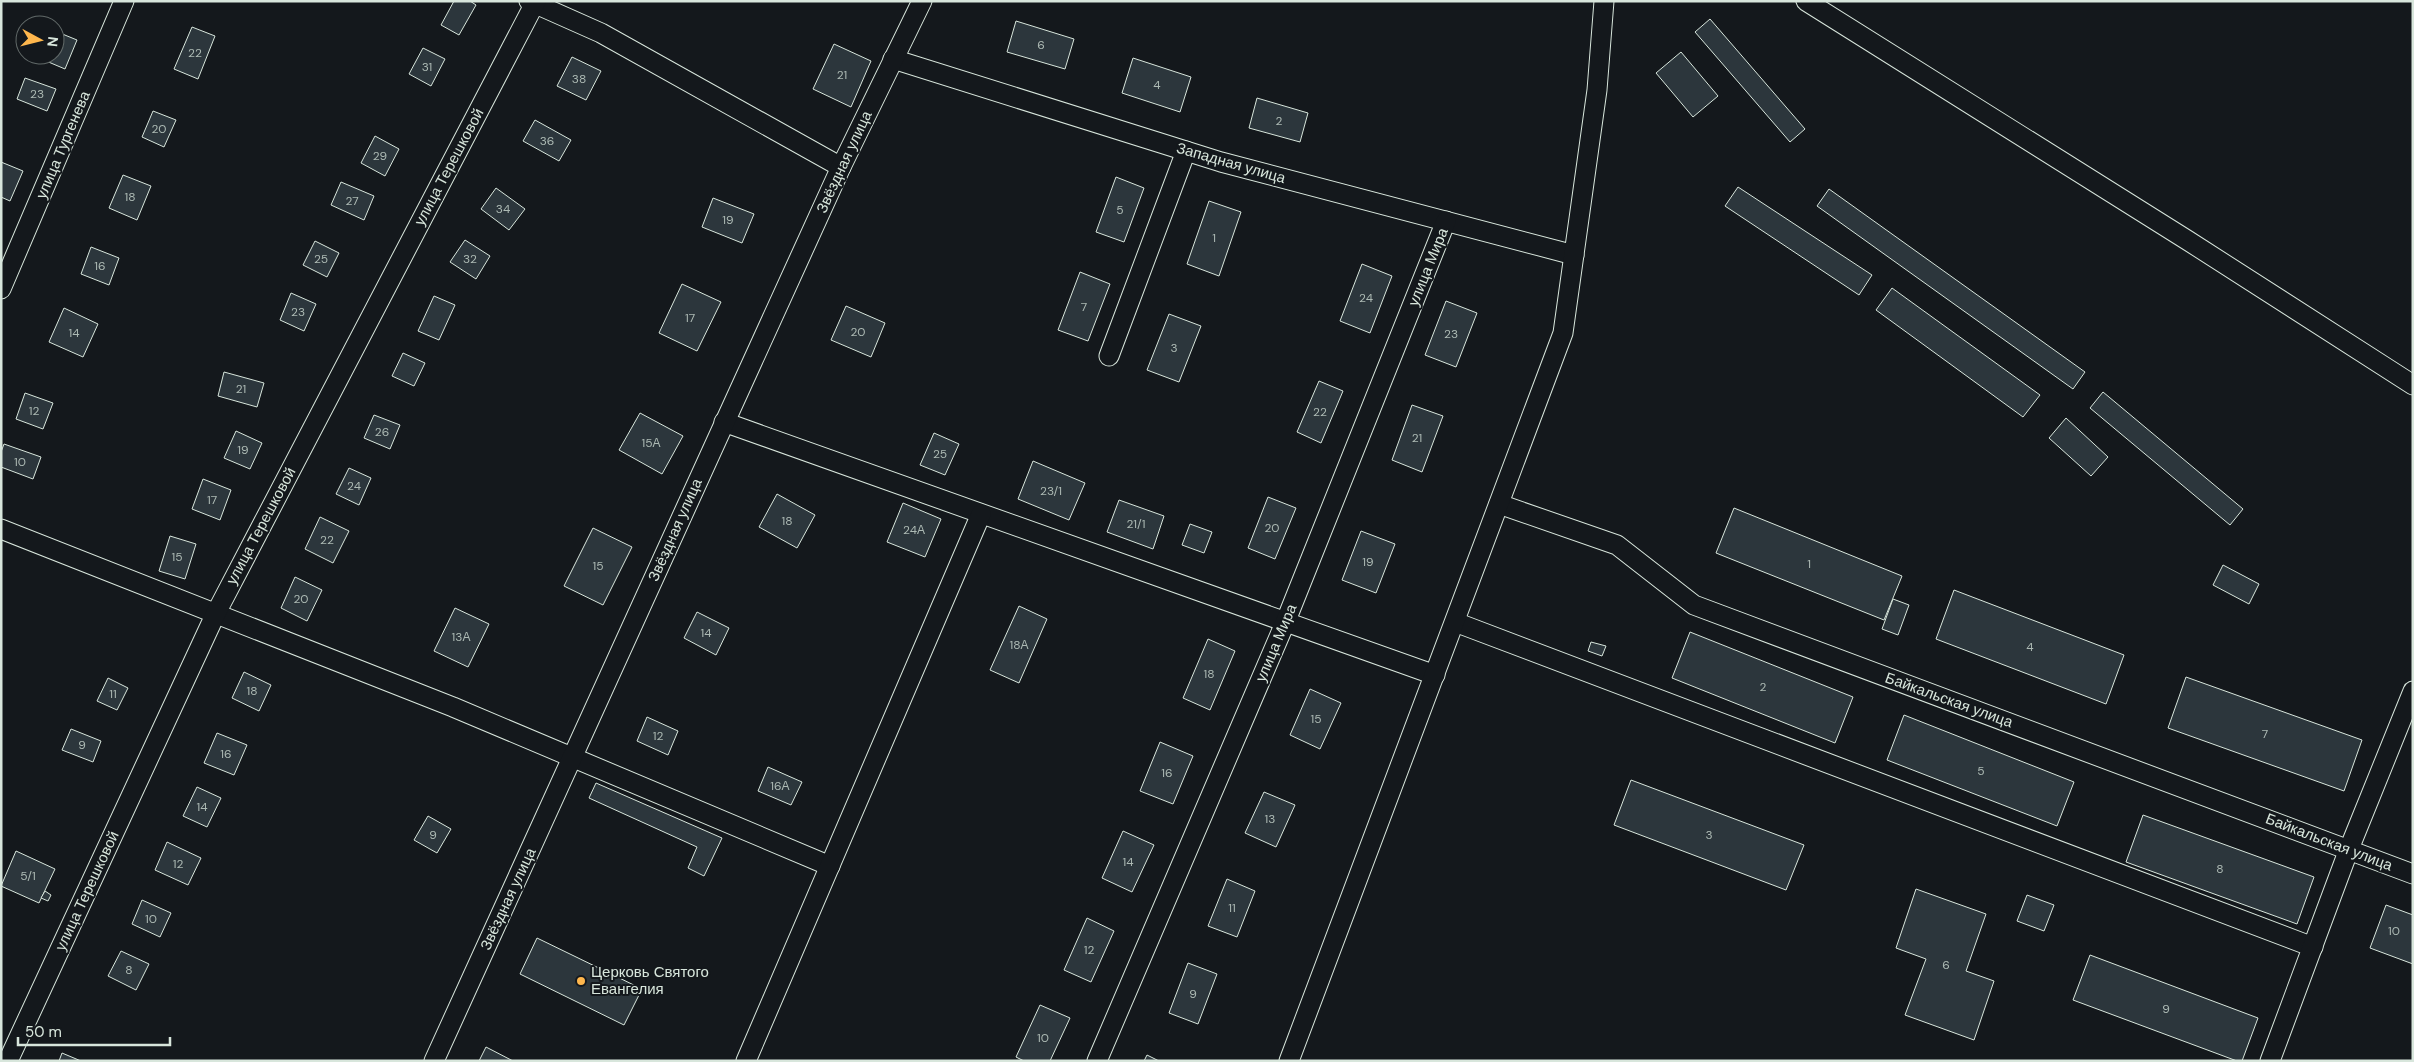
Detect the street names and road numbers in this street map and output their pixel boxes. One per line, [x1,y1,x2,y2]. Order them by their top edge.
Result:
street label: улица Тургенева [31,87,95,202]
street label: улица Терешковой [410,105,488,229]
street label: Звёздная улица [812,107,877,216]
street label: Западная улица [1174,138,1289,188]
street label: улица Мира [1403,224,1453,309]
street label: улица Терешковой [222,464,300,588]
street label: Звёздная улица [643,475,707,585]
street label: улица Мира [1251,600,1302,685]
street label: Байкальская улица [1882,668,2016,733]
street label: Байкальская улица [2263,809,2396,876]
street label: улица Терешковой [50,828,124,954]
street label: Звёздная улица [476,844,541,953]

